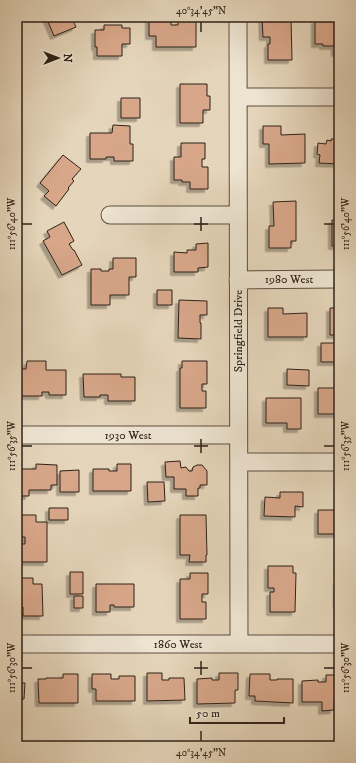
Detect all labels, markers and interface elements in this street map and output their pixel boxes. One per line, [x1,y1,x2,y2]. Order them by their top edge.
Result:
text: 40°34'45"N [176,5,226,17]
north arrow [38,38,78,78]
text: N [60,53,74,63]
text: 111°56'40"W [6,197,18,250]
text: 111°56'40"W [340,197,352,250]
street label: 1980 West [265,272,313,287]
street label: Springfield Drive [231,290,246,372]
text: 111°56'35"W [6,420,18,471]
text: 111°56'35"W [340,420,352,471]
street label: 1930 West [104,428,152,443]
street label: 1860 West [154,637,203,652]
text: 111°56'30"W [6,642,18,693]
text: 111°56'30"W [340,642,352,693]
scale bar [190,699,284,725]
text: 50 m [196,706,220,721]
text: 40°34'45"N [176,747,226,759]

